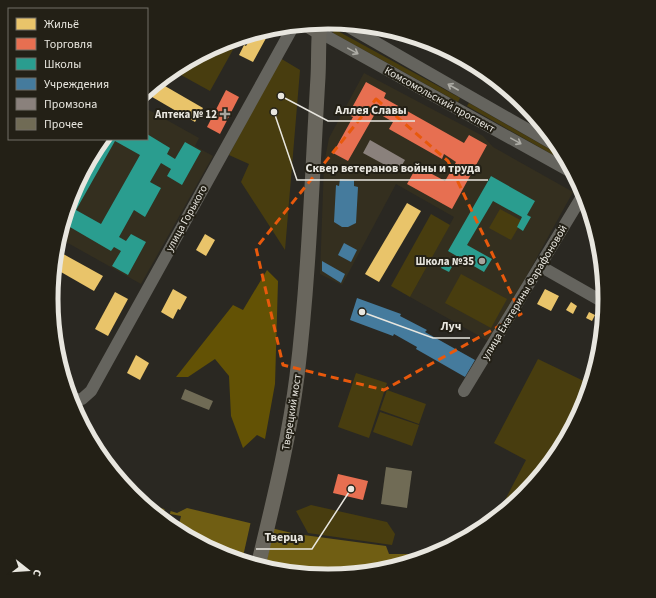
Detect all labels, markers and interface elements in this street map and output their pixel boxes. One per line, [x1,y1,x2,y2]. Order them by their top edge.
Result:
legend [8,8,148,140]
text: Жильё [44,16,79,33]
text: Торговля [44,36,92,53]
one-way arrow [347,48,359,56]
text: Школы [44,56,81,73]
street label: Комсомольский проспект [382,63,498,136]
text: Учреждения [44,76,109,93]
one-way arrow [447,82,459,90]
text: Промзона [44,96,97,113]
callout: Аллея Славы [328,97,415,121]
text: Аллея Славы [334,102,407,119]
place label: Аптека № 12 [154,107,217,122]
marker: Аптека № 12 [220,109,230,119]
text: Прочее [44,116,83,133]
one-way arrow [510,138,522,146]
callout: Сквер ветеранов войны и труда [297,156,488,180]
text: Сквер ветеранов войны и труда [306,160,480,177]
street label: улица Горького [162,182,211,254]
street label: улица Екатерины Фарафоновой [478,222,571,362]
place label: Школа №35 [416,254,474,269]
marker: Школа №35 [477,256,487,266]
callout: Луч [433,314,470,338]
text: Луч [440,318,461,335]
street label: Тверецкий мост [278,373,305,451]
callout: Тверца [256,525,312,549]
text: Тверца [264,529,304,546]
north arrow [8,550,48,590]
text: С [29,568,45,579]

